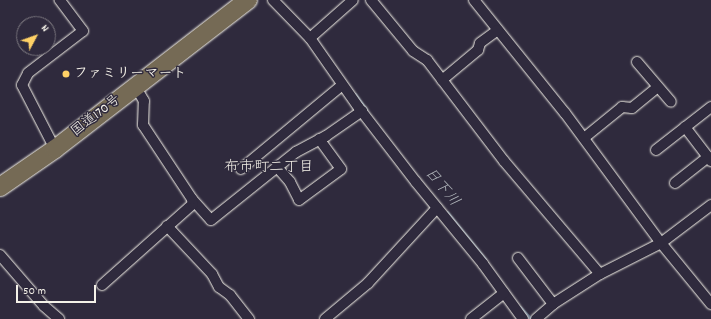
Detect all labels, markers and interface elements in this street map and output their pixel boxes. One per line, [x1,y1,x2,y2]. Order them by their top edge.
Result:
north arrow [16,16,56,56]
text: N [36,21,52,36]
place label: ファミリーマート [74,66,186,82]
marker: ファミリーマート [61,69,71,79]
street label: 国道170号 [68,92,124,140]
district label: 布市町二丁目 [224,160,314,178]
water label: 日下川 [420,165,462,211]
scale bar [18,277,98,303]
text: 50 m [23,283,46,300]

